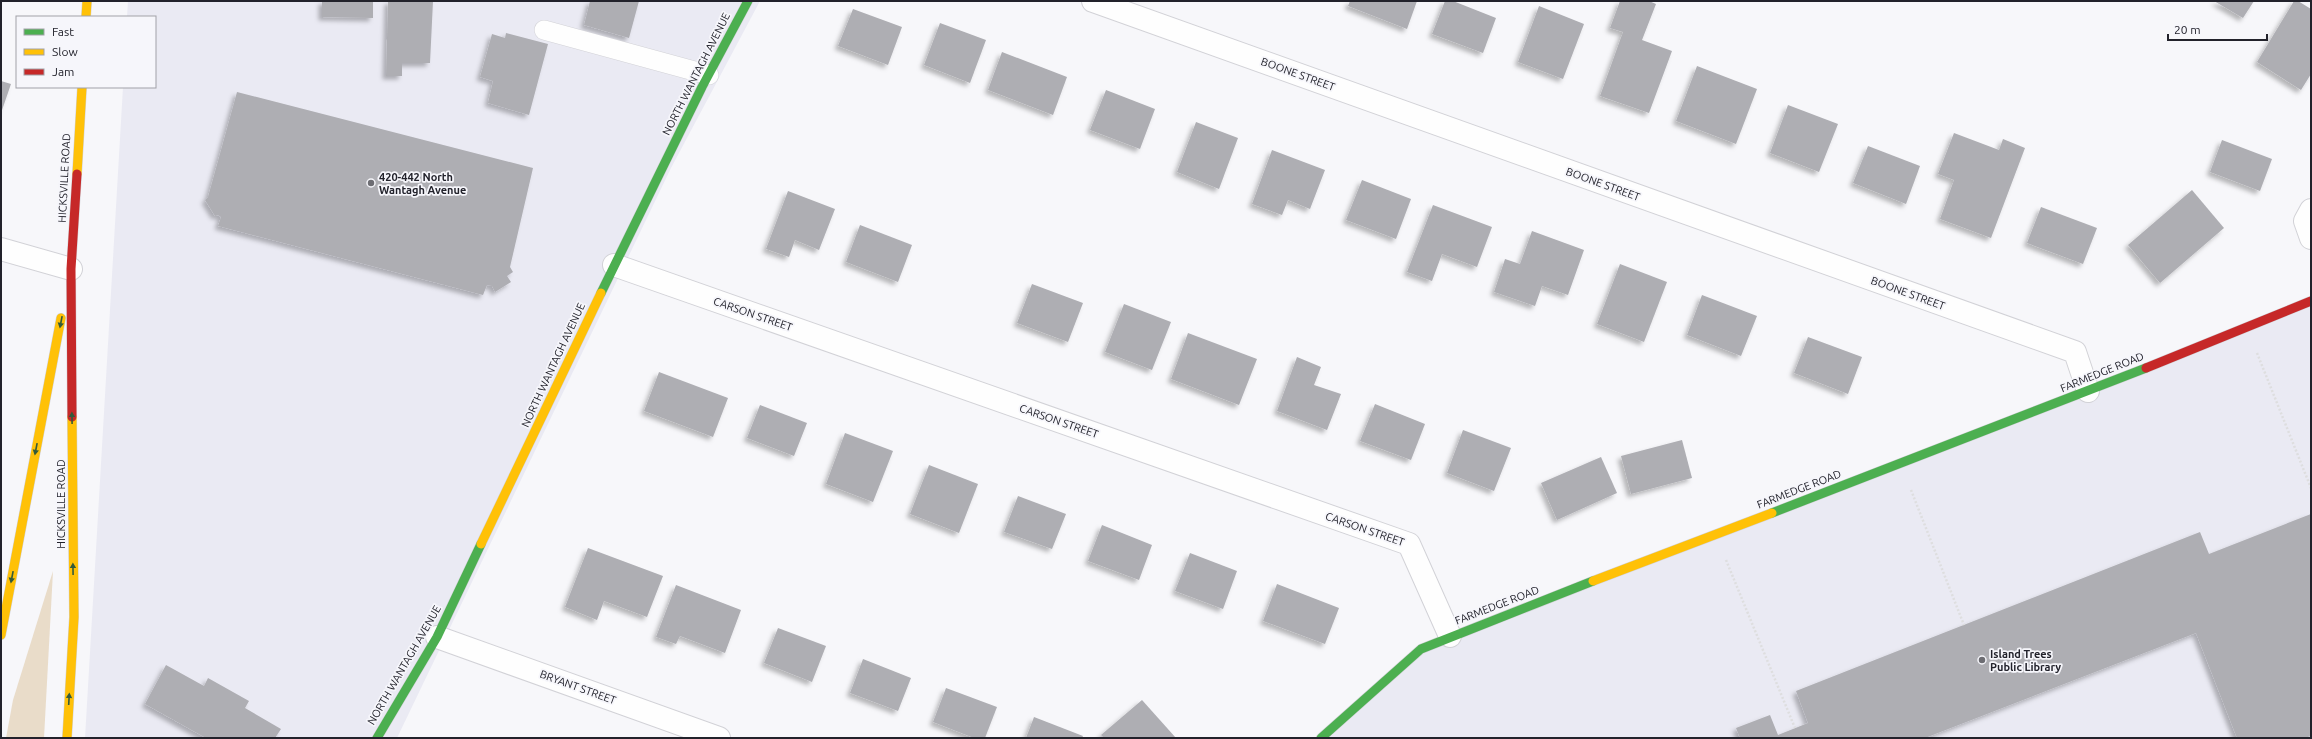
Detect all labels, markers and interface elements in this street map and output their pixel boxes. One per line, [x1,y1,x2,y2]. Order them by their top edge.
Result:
street label: NORTH WANTAGH AVENUE [660,11,732,137]
legend [16,16,156,88]
scale bar [2168,16,2267,42]
text: 20 m [2174,23,2201,36]
text: Fast [52,25,74,38]
text: Slow [52,45,78,58]
street label: BOONE STREET [1259,55,1337,93]
text: Jam [52,65,74,78]
street label: HICKSVILLE ROAD [56,133,72,223]
street label: BOONE STREET [1564,165,1642,203]
place label: 420-442 North Wantagh Avenue [379,171,466,196]
marker: 420-442 North Wantagh Avenue [366,178,376,188]
street label: BOONE STREET [1869,274,1947,312]
street label: CARSON STREET [712,295,794,333]
street label: NORTH WANTAGH AVENUE [519,301,587,429]
one-way arrow [57,315,63,328]
street label: FARMEDGE ROAD [2058,350,2146,394]
street label: CARSON STREET [1018,402,1100,440]
one-way arrow [69,411,75,424]
one-way arrow [33,443,39,455]
street label: HICKSVILLE ROAD [55,459,67,549]
street label: FARMEDGE ROAD [1755,467,1843,511]
street label: CARSON STREET [1324,510,1406,548]
one-way arrow [70,562,76,575]
one-way arrow [9,571,15,583]
street label: FARMEDGE ROAD [1453,583,1541,627]
street label: NORTH WANTAGH AVENUE [365,603,443,727]
place label: Island Trees Public Library [1990,648,2061,673]
marker: Island Trees Public Library [1977,655,1987,665]
street label: BRYANT STREET [538,668,618,706]
one-way arrow [66,693,73,705]

